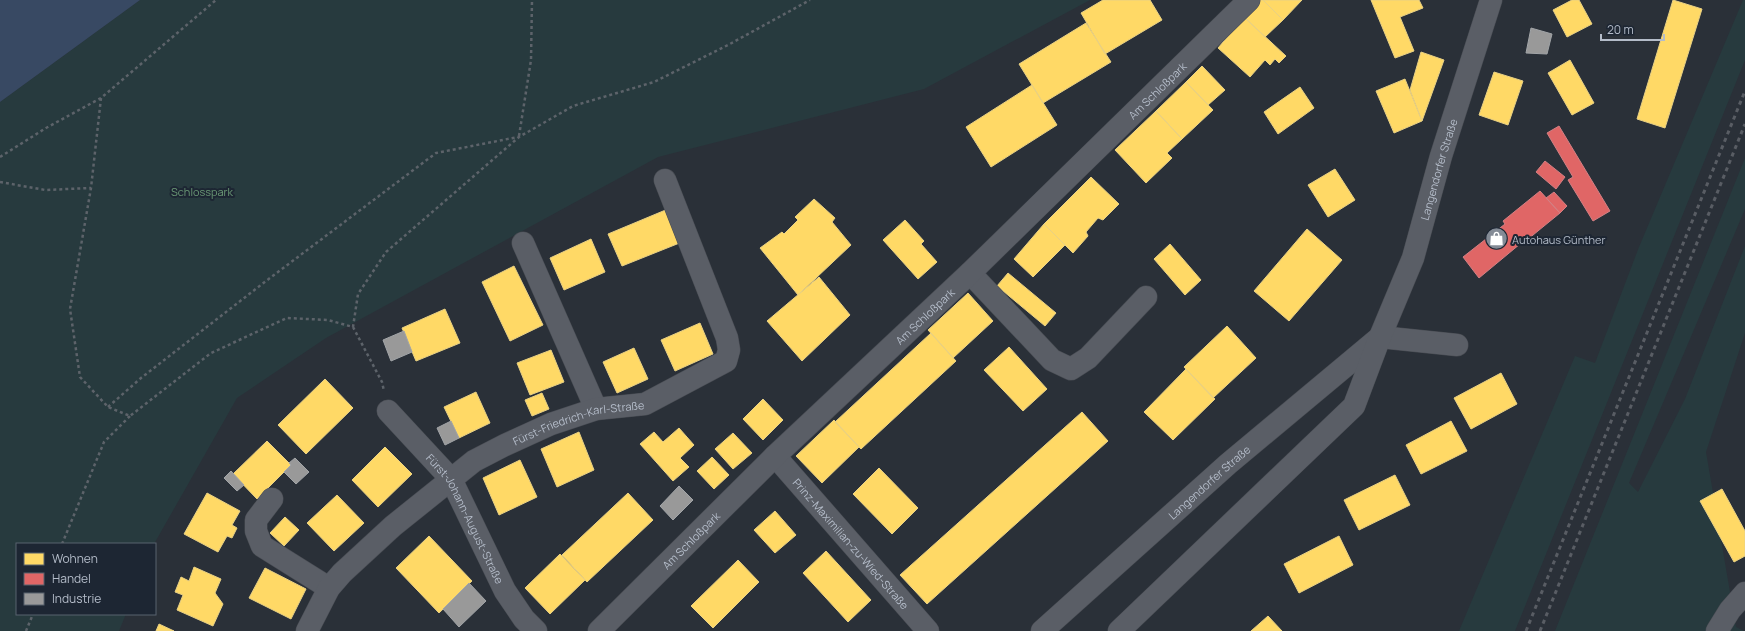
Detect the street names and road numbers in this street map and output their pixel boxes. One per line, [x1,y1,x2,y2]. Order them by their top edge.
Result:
street label: Am Schloßpark [1125,58,1190,122]
street label: Langendorfer Straße [1416,116,1460,222]
street label: Am Schloßpark [892,284,957,347]
street label: Fürst-Friedrich-Karl-Straße [510,397,646,448]
street label: Langendorfer Straße [1165,441,1254,522]
street label: Fürst-Johann-August-Straße [423,450,508,586]
street label: Prinz-Maximilian-zu-Wied-Straße [790,475,913,612]
street label: Am Schloßpark [658,508,723,572]

